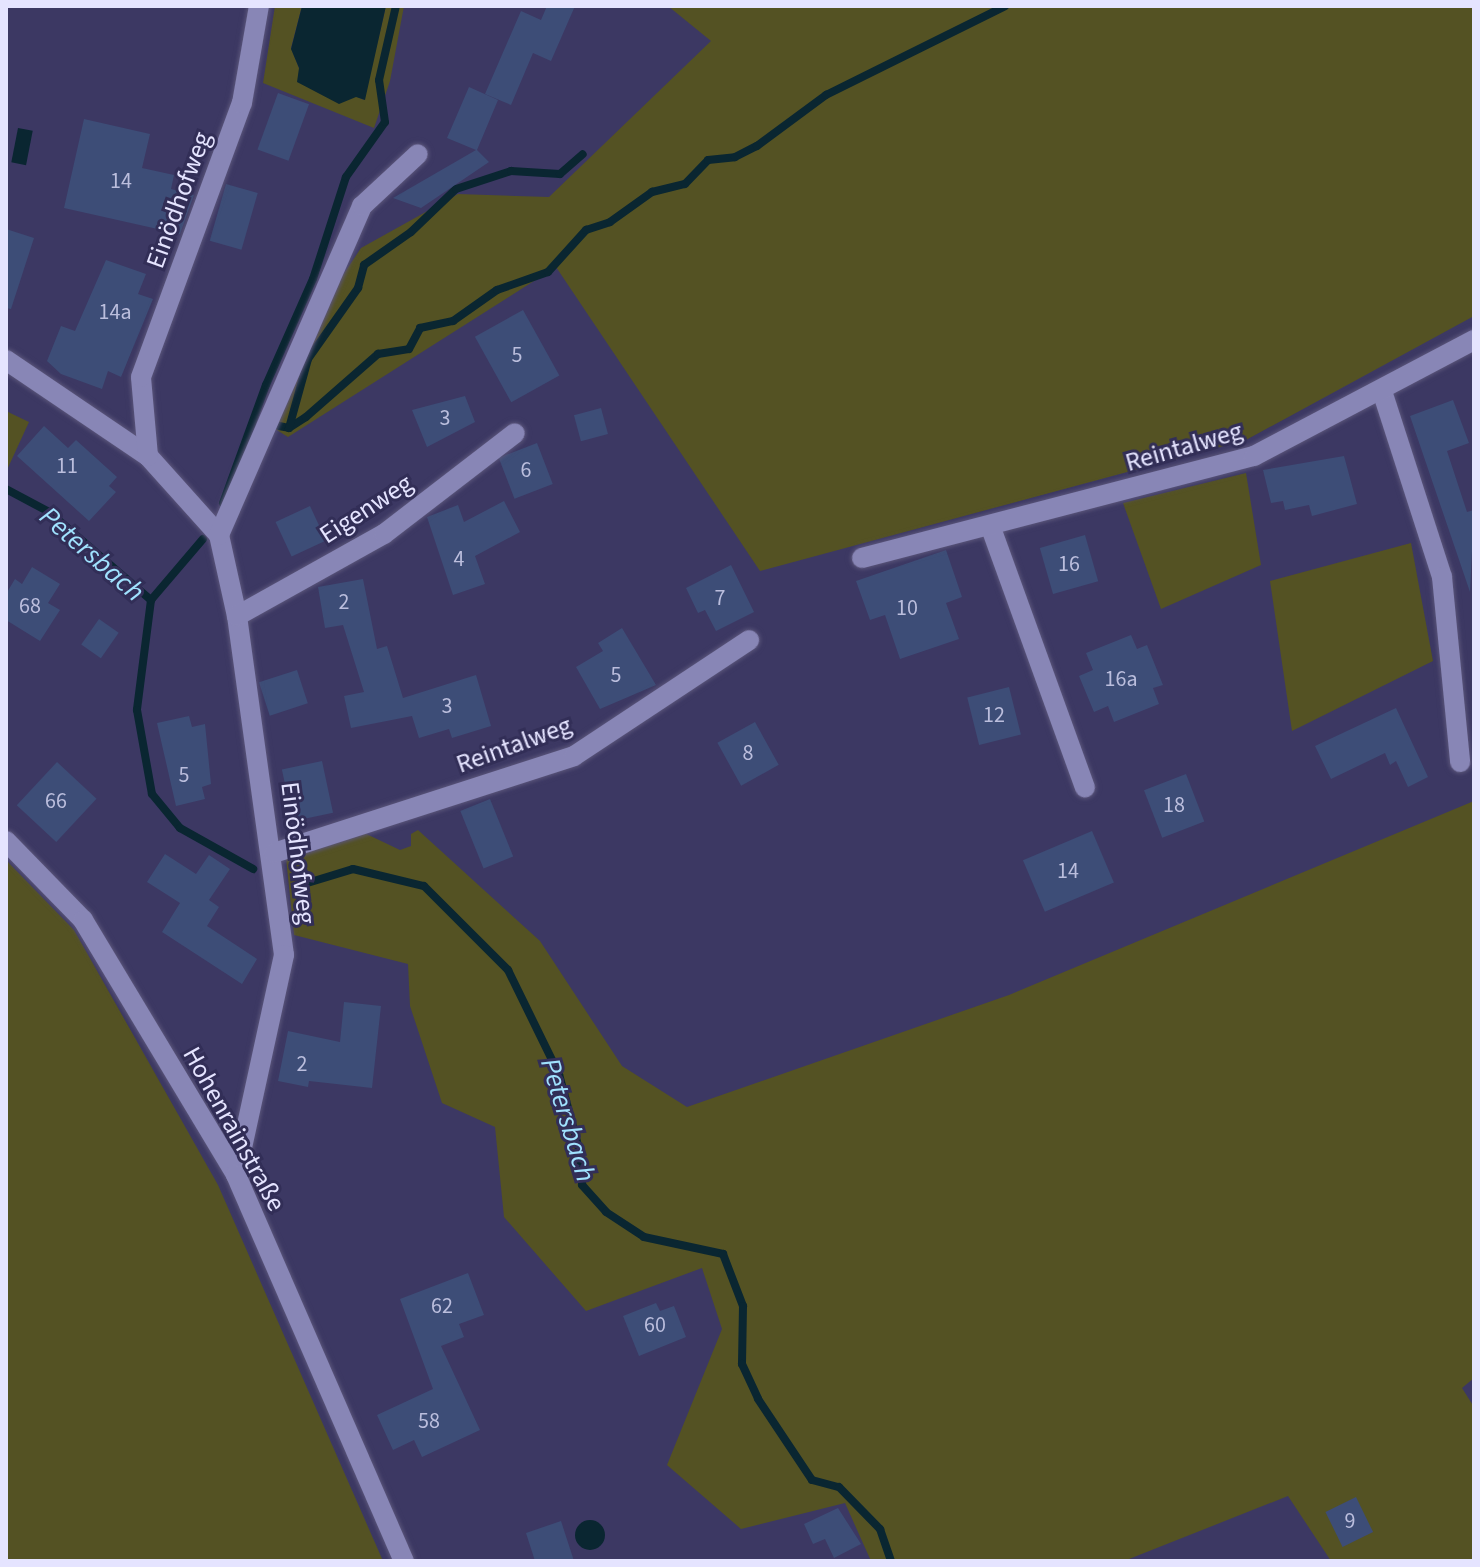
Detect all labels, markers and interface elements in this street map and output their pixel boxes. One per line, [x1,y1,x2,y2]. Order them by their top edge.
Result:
street label: Einödhofweg [140,127,218,273]
house number: 14 [110,169,132,195]
house number: 14a [99,300,131,326]
house number: 5 [512,343,522,369]
house number: 3 [440,406,450,432]
street label: Reintalweg [1122,415,1246,479]
house number: 11 [56,454,78,480]
house number: 6 [521,458,531,484]
street label: Eigenweg [314,468,418,550]
water label: Petersbach [33,499,151,609]
house number: 4 [454,547,464,573]
house number: 16 [1058,552,1080,578]
house number: 7 [715,586,725,612]
house number: 2 [339,590,349,616]
house number: 68 [19,594,41,620]
house number: 10 [896,596,918,622]
house number: 5 [611,663,621,689]
house number: 16a [1105,667,1137,693]
house number: 3 [442,694,452,720]
house number: 12 [983,703,1005,729]
street label: Reintalweg [452,710,576,780]
house number: 8 [743,741,753,767]
house number: 5 [179,763,189,789]
street label: Einödhofweg [274,780,322,926]
house number: 66 [45,789,67,815]
house number: 18 [1163,793,1185,819]
house number: 14 [1057,859,1079,885]
street label: Hohenrainstraße [176,1041,292,1217]
house number: 2 [297,1052,307,1078]
water label: Petersbach [533,1054,603,1186]
house number: 62 [431,1294,453,1320]
house number: 60 [644,1313,666,1339]
house number: 58 [418,1409,440,1435]
house number: 9 [1345,1509,1355,1535]

